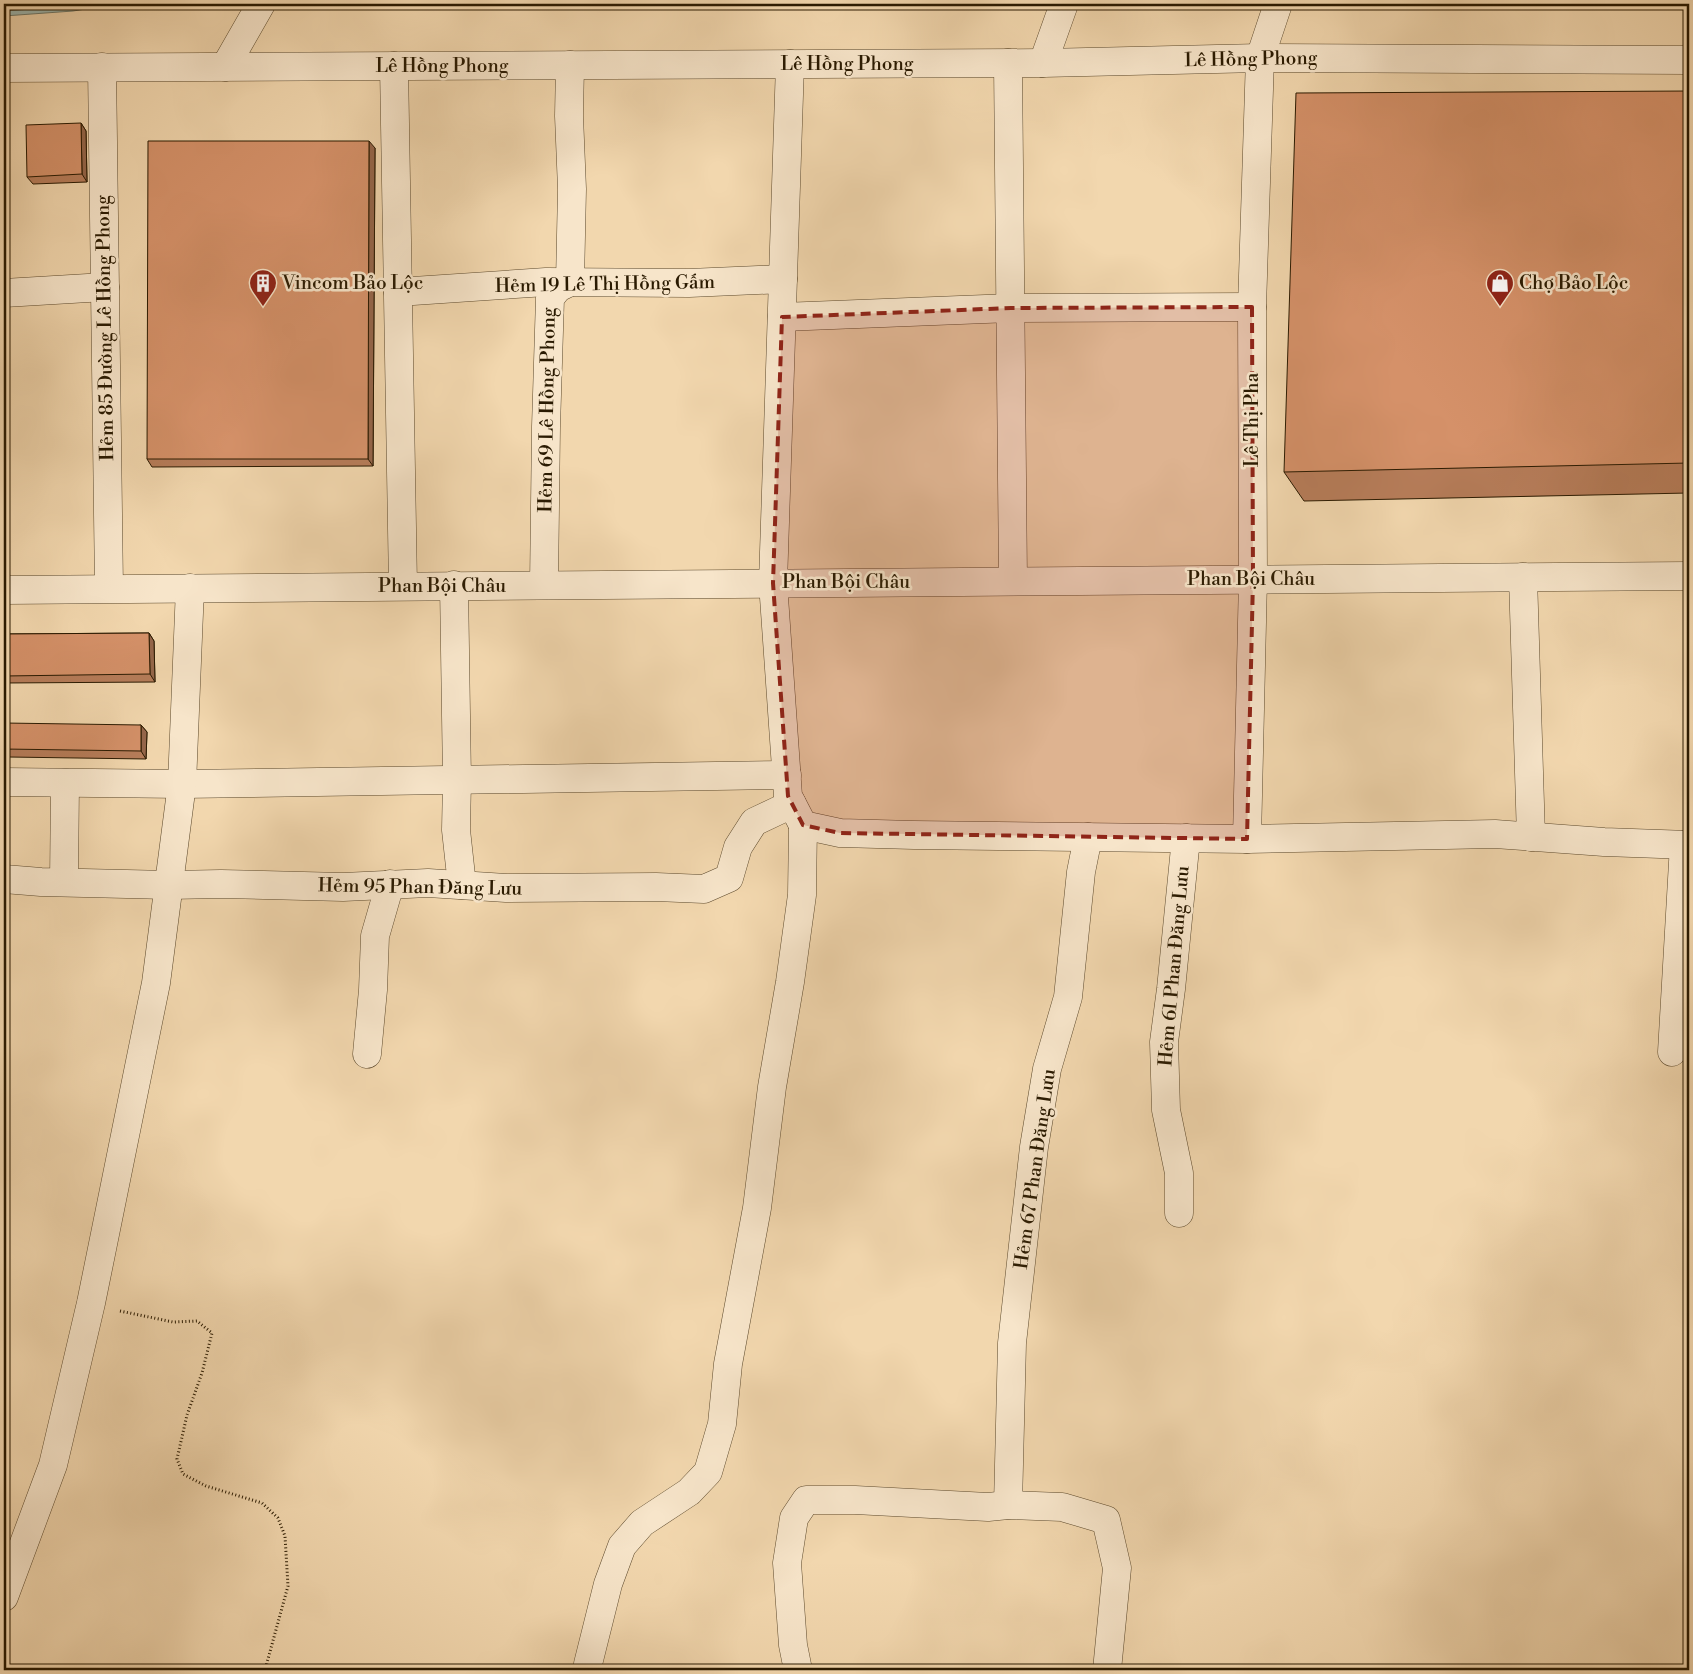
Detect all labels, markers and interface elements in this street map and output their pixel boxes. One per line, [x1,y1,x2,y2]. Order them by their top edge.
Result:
street label: Lê Hồng Phong [1184,46,1318,72]
street label: Lê Hồng Phong [780,52,914,76]
street label: Lê Hồng Phong [375,54,509,78]
street label: Hẻm 85 Đường Lê Hồng Phong [91,195,119,461]
building icon: Vincom Bảo Lộc [248,268,278,307]
shop icon: Chợ Bảo Lộc [1485,268,1515,307]
street label: Hẻm 19 Lê Thị Hồng Gấm [495,270,716,298]
place label: Vincom Bảo Lộc [281,271,423,295]
place label: Chợ Bảo Lộc [1519,271,1628,295]
street label: Hẻm 69 Lê Hồng Phong [533,307,561,513]
street label: Lê Thị Pha [1240,372,1264,467]
street label: Phan Bội Châu [1187,567,1315,591]
street label: Phan Bội Châu [782,570,910,594]
street label: Phan Bội Châu [378,574,506,598]
street label: Hẻm 61 Phan Đăng Lưu [1153,865,1195,1067]
street label: Hẻm 95 Phan Đăng Lưu [318,873,522,901]
street label: Hẻm 67 Phan Đăng Lưu [1009,1067,1061,1271]

